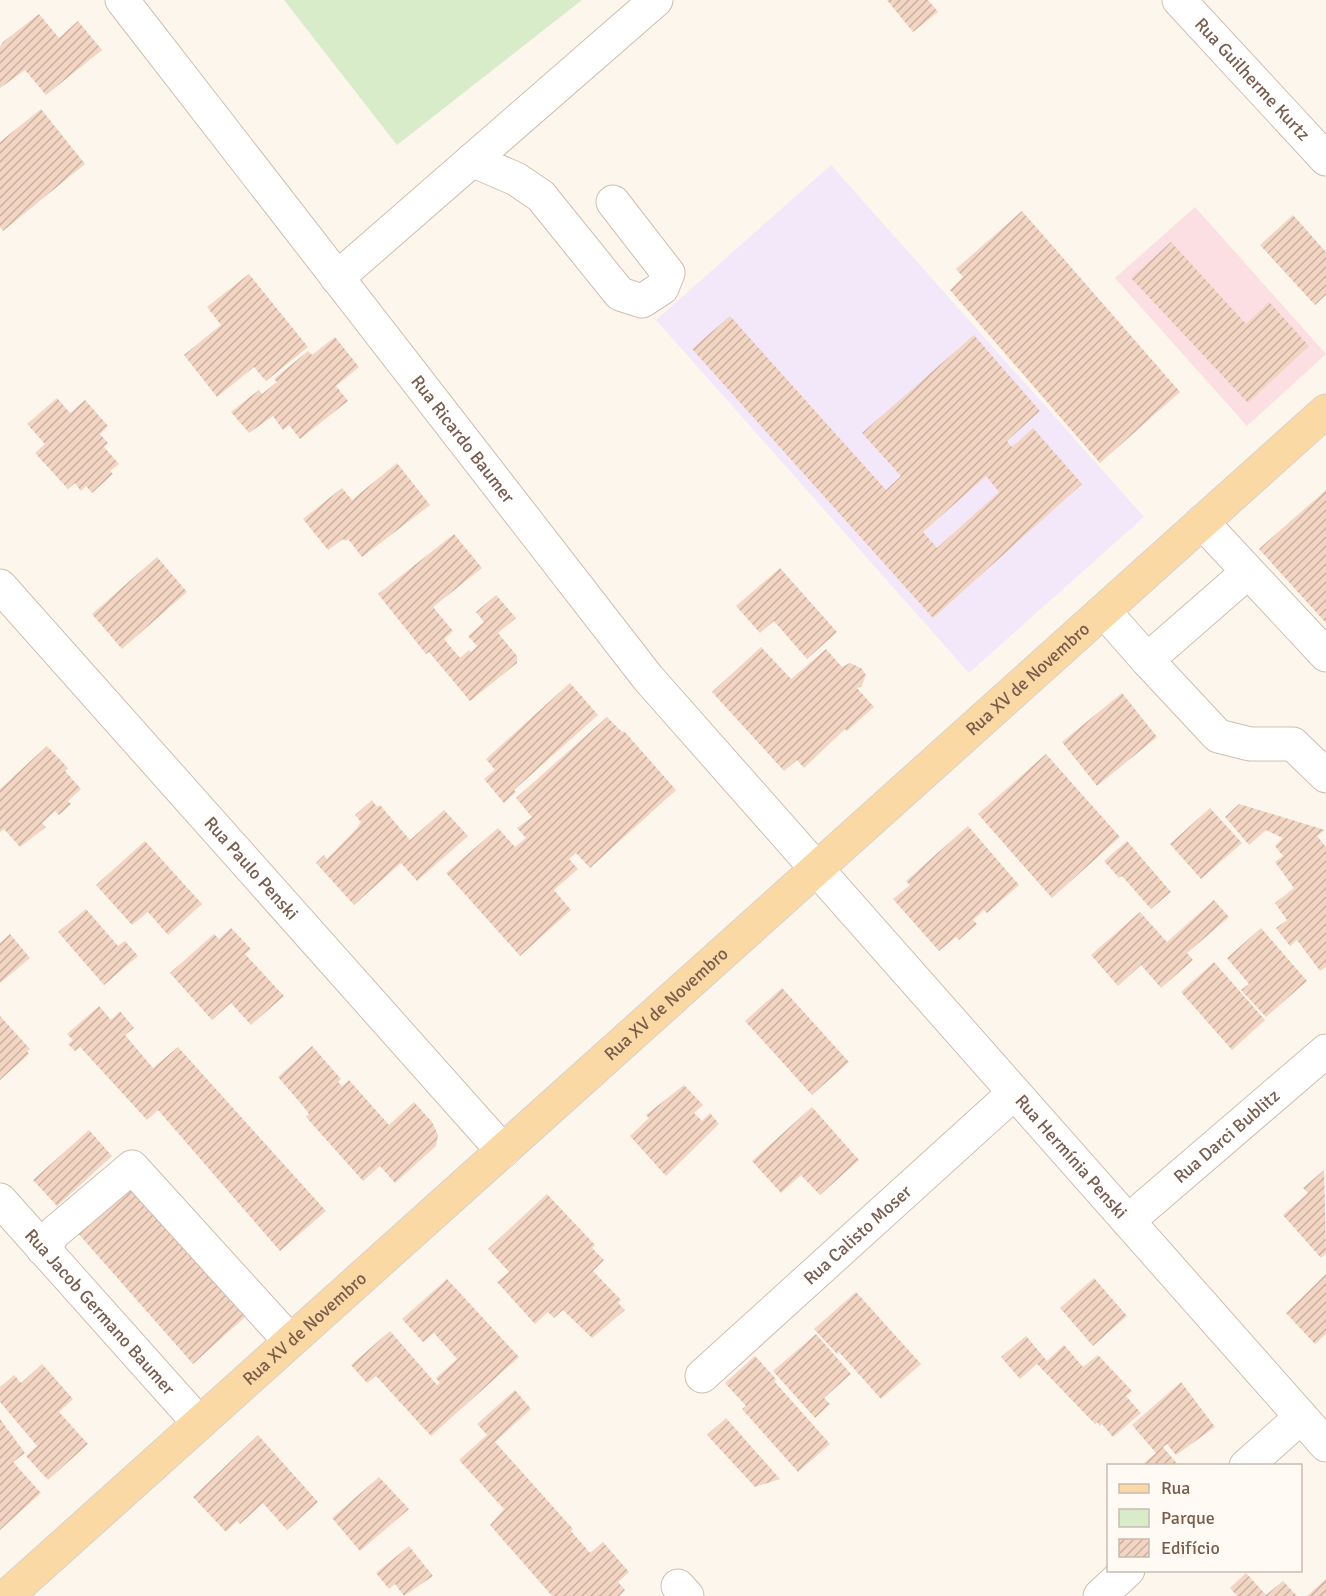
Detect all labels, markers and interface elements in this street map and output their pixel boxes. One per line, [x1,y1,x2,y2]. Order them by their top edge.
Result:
street label: Rua Guilherme Kurtz [1190,13,1315,145]
street label: Rua Ricardo Baumer [406,371,520,508]
street label: Rua XV de Novembro [961,618,1094,740]
street label: Rua Paulo Penski [200,812,303,925]
street label: Rua XV de Novembro [600,943,732,1065]
street label: Rua Darci Bublitz [1169,1085,1284,1188]
street label: Rua Hermínia Penski [1010,1090,1132,1223]
street label: Rua Calisto Moser [799,1180,916,1289]
street label: Rua Jacob Germano Baumer [20,1224,180,1400]
street label: Rua XV de Novembro [238,1267,371,1390]
legend [1107,1464,1302,1572]
text: Rua [1161,1477,1190,1499]
text: Parque [1161,1507,1215,1529]
text: Edifício [1161,1537,1220,1559]

